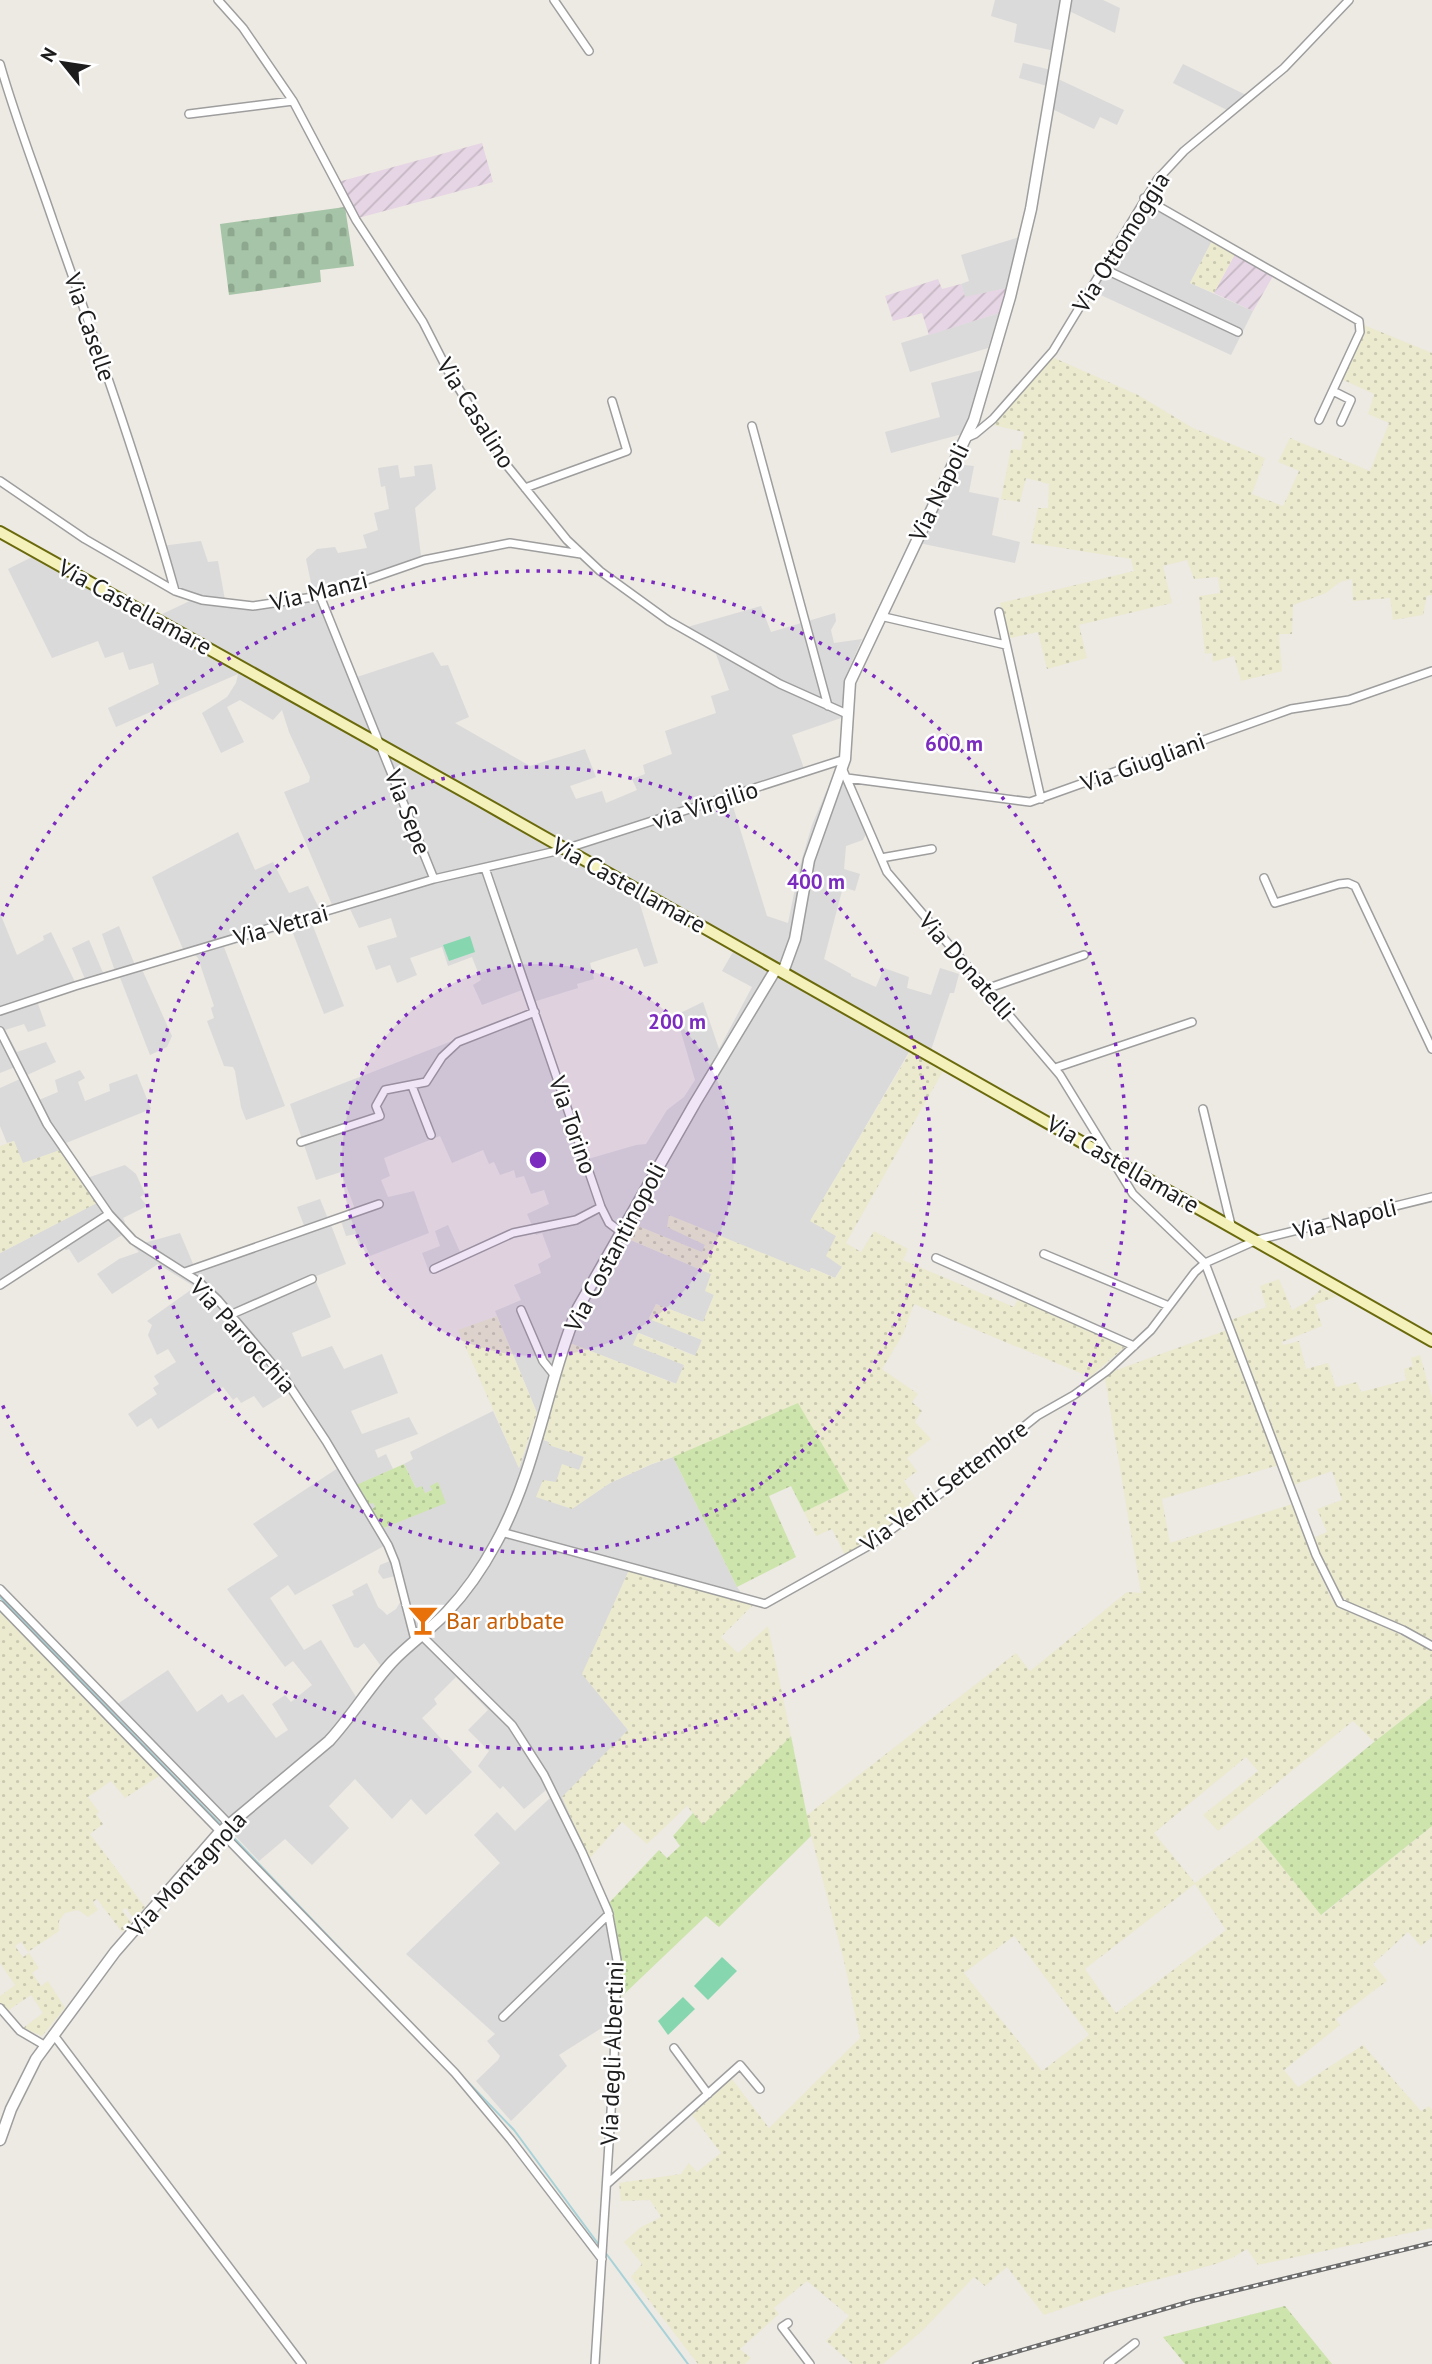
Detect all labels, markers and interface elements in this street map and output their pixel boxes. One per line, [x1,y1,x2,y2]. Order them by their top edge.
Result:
north arrow [28,28,98,98]
text: N [35,43,62,66]
street label: Via Ottomoggia [1065,166,1177,319]
street label: Via Caselle [57,268,123,385]
street label: Via Casalino [429,351,522,474]
street label: Via Napoli [901,438,976,547]
street label: Via Castellamare [52,551,217,662]
street label: Via Manzi [266,564,371,618]
street label: Via Giugliani [1076,725,1209,799]
text: 600 m [925,730,983,757]
street label: Via Sepe [377,764,438,859]
street label: via Virgilio [648,773,762,837]
street label: Via Castellamare [546,829,711,940]
text: 400 m [787,868,845,895]
street label: Via Vetrai [229,897,332,954]
street label: Via Donatelli [911,905,1022,1026]
text: 200 m [648,1008,706,1035]
street label: Via Torino [542,1071,604,1178]
street label: Via Castellamare [1040,1107,1205,1220]
centre of rings [526,1148,550,1172]
street label: Via Costantinopoli [557,1157,673,1338]
street label: Via Napoli [1289,1191,1400,1247]
street label: Via Parrocchia [182,1271,303,1400]
street label: Via Venti Settembre [853,1413,1034,1560]
bar icon: Bar arbbate [406,1603,440,1637]
place label: Bar arbbate [446,1605,564,1636]
street label: Via Montagnola [120,1804,253,1944]
street label: Via degli Albertini [593,1960,631,2147]

